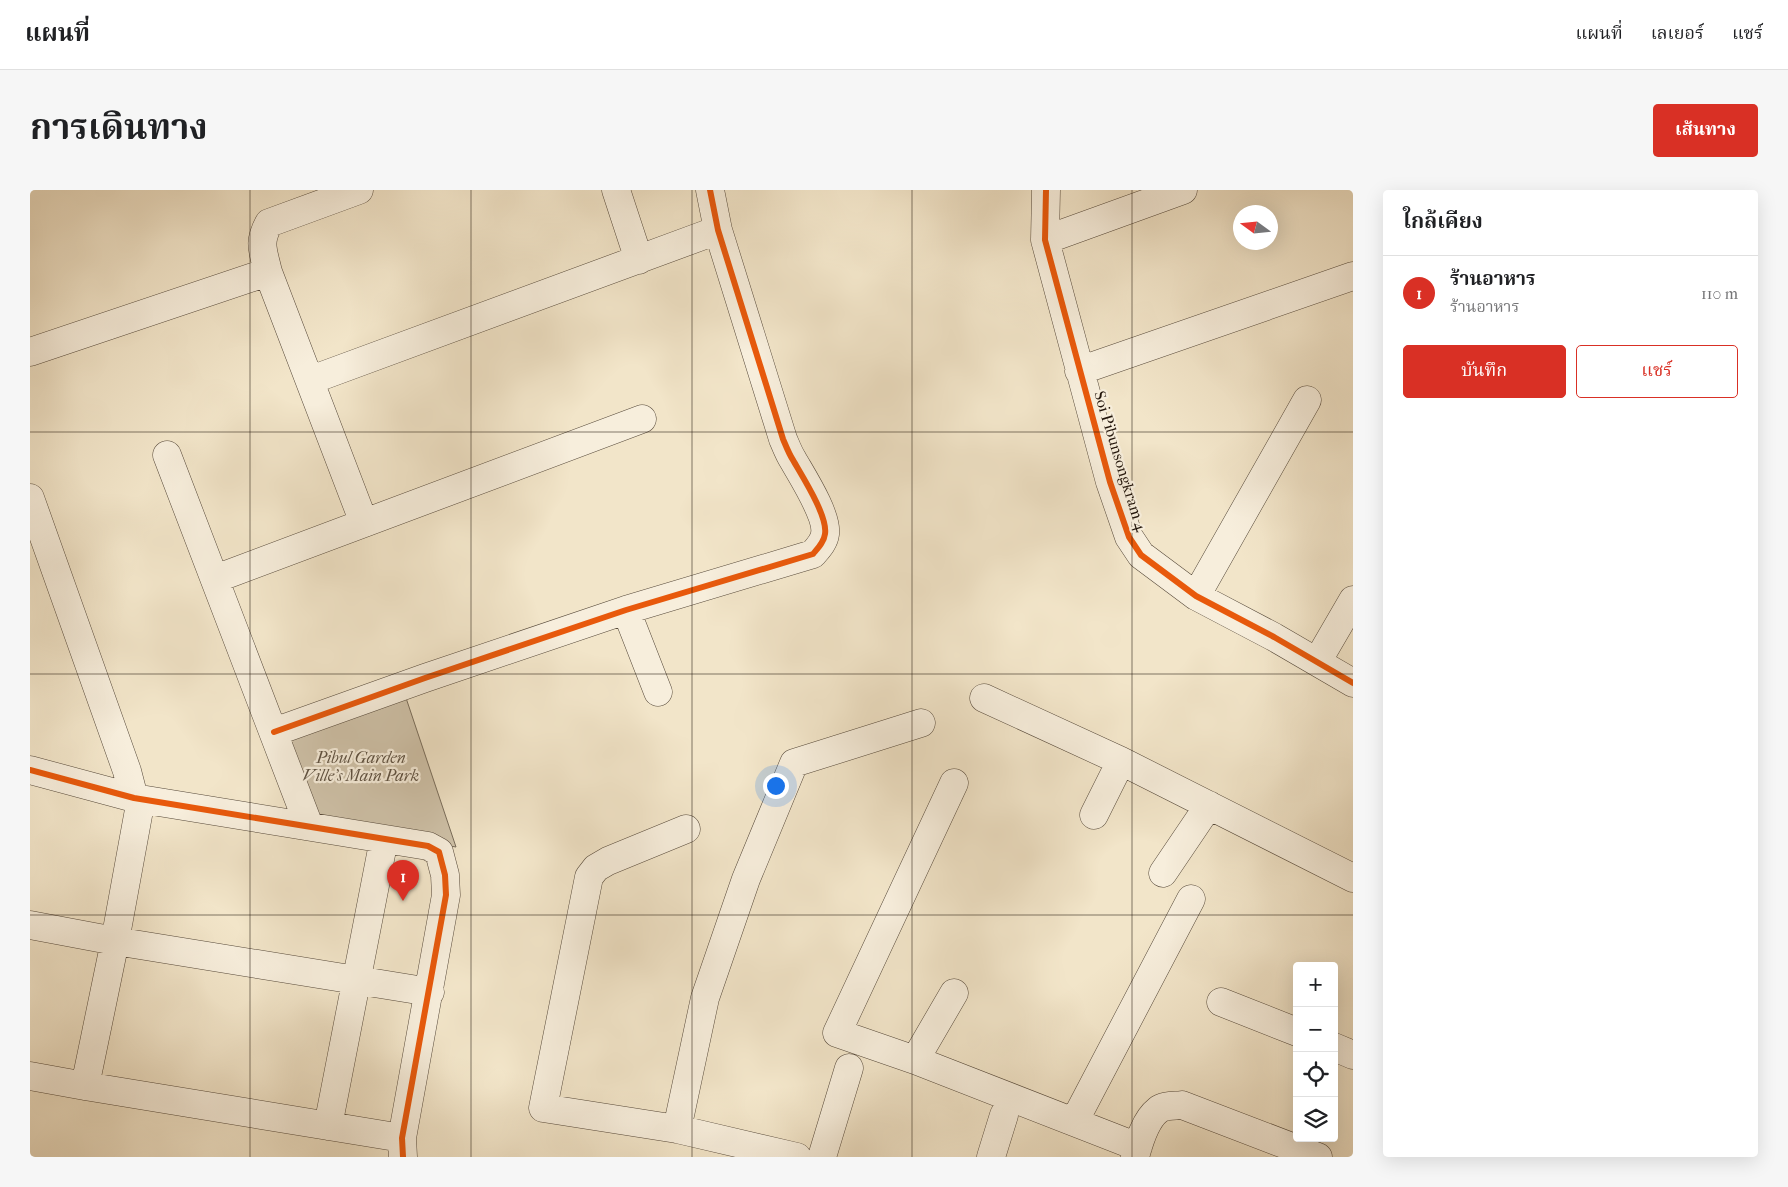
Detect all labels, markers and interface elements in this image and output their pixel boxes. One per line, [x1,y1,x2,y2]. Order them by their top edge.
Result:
text: แผนที่ [25,19,90,47]
text: แผนที่ [1575,23,1623,44]
text: เลเยอร์ [1651,23,1704,44]
text: แชร์ [1732,23,1763,44]
button: เส้นทาง [1653,104,1758,157]
text: การเดินทาง [30,107,208,148]
north arrow [1233,205,1278,250]
text: ใกล้เคียง [1403,209,1483,233]
text: ร้านอาหาร [1450,268,1535,290]
text: 1 [1416,284,1422,303]
text: 110 m [1701,284,1738,303]
text: ร้านอาหาร [1450,297,1519,316]
button: บันทึก [1403,345,1566,398]
button: แชร์ [1576,345,1738,398]
street label: Soi Pibunsongkram 4 [1090,389,1151,534]
park label: Pibul Garden Ville's Main Park [303,748,419,785]
your location [763,773,789,799]
pin: 1 [387,860,419,901]
map controls [1293,962,1338,1142]
button: + [1293,962,1338,1007]
button: − [1293,1007,1338,1052]
button: locate [1293,1052,1338,1097]
button: layers [1293,1097,1338,1142]

